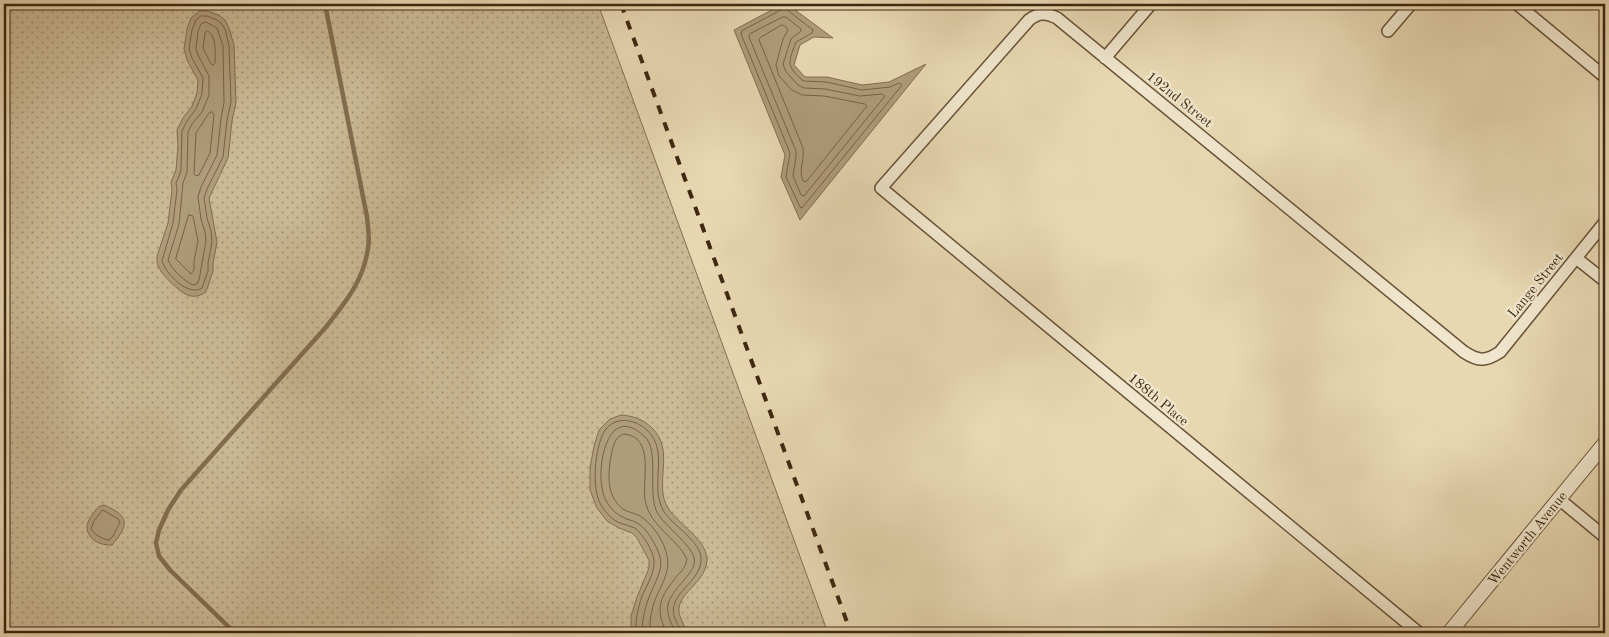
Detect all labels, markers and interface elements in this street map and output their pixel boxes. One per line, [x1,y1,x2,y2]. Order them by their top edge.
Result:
street label: 192nd Street [1144,69,1215,131]
street label: Lange Street [1506,251,1566,321]
street label: 188th Place [1126,371,1191,429]
street label: Wentworth Avenue [1486,489,1570,588]

